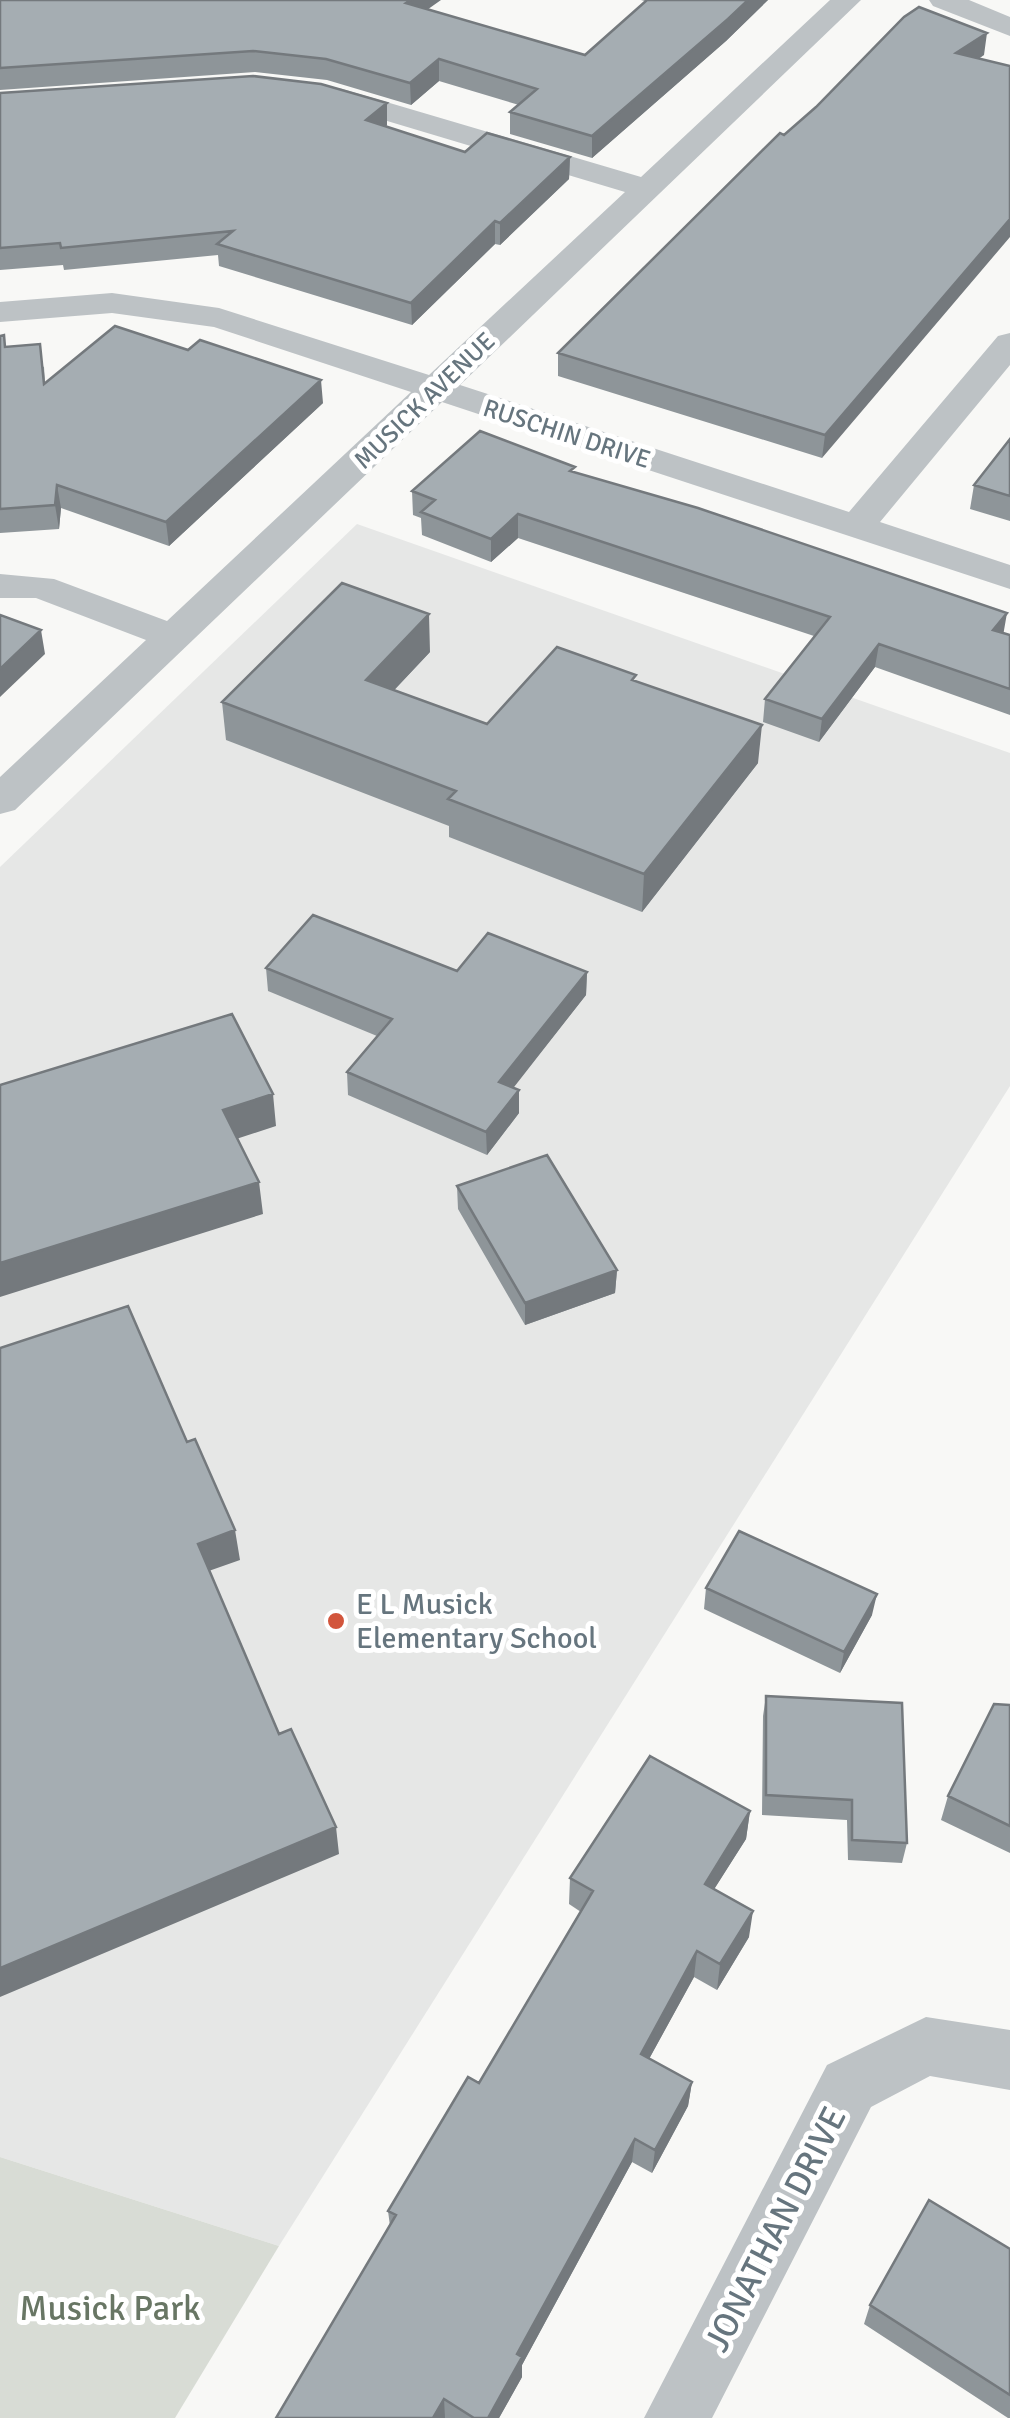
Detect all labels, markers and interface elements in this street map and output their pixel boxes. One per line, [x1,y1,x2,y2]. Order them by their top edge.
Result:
street label: MUSICK AVENUE [347,325,501,475]
street label: RUSCHIN DRIVE [479,392,654,475]
place label: E L Musick Elementary School [356,1586,597,1657]
marker: E L Musick Elementary School [325,1610,347,1632]
street label: JONATHAN DRIVE [695,2100,856,2359]
park label: Musick Park [19,2287,201,2330]

